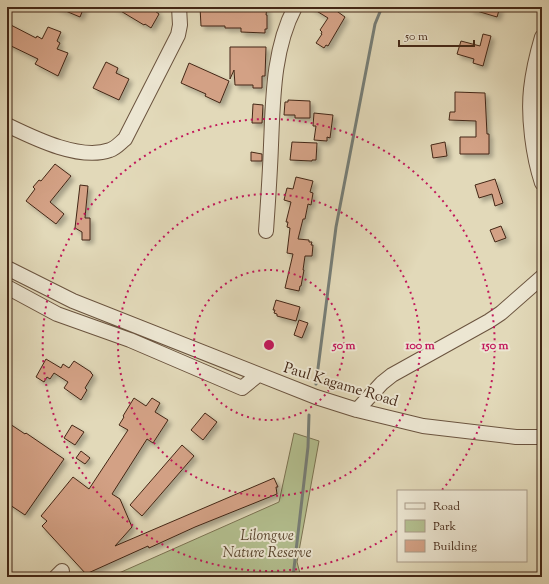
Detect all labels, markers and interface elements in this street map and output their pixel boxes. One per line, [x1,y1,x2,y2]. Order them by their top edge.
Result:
scale bar [399,22,474,48]
text: 50 m [404,28,428,46]
text: 50 m [332,337,356,355]
text: 100 m [404,337,435,355]
text: 150 m [480,337,509,355]
centre of rings [262,338,276,352]
street label: Paul Kagame Road [281,358,401,413]
legend [397,490,527,562]
text: Road [433,498,460,516]
text: Park [433,518,456,536]
park label: Lilongwe Nature Reserve [223,526,311,564]
text: Building [433,538,477,556]

